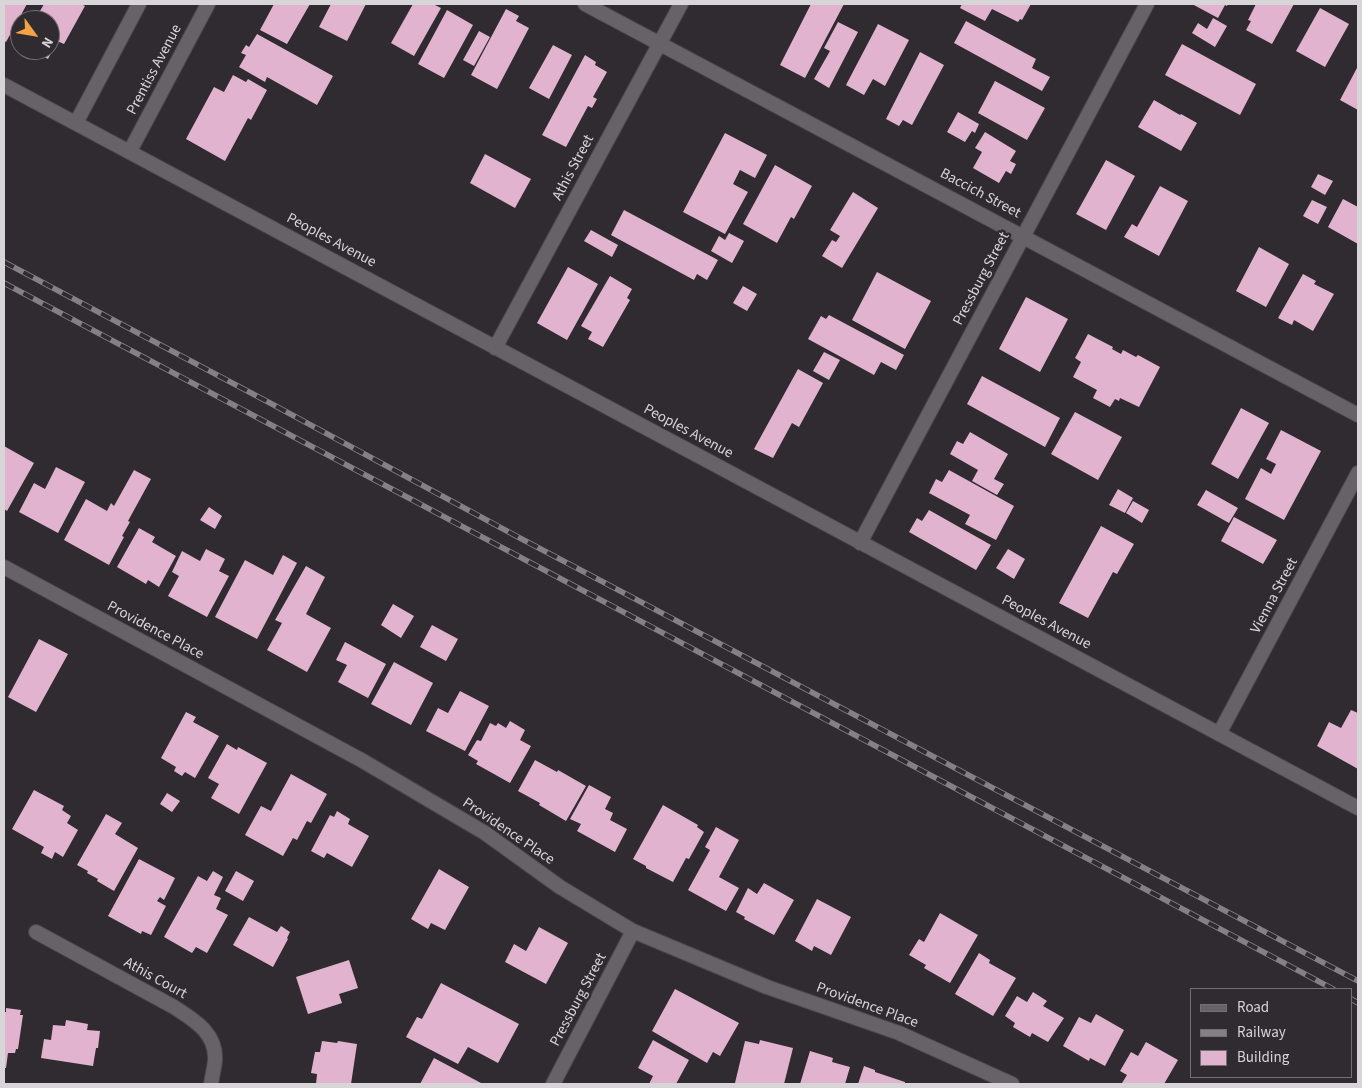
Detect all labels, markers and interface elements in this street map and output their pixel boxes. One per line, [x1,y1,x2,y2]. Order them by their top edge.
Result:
north arrow [10,10,60,60]
street label: Prentiss Avenue [124,22,186,118]
text: N [36,33,58,52]
street label: Athis Street [549,132,599,204]
street label: Baccich Street [936,165,1024,223]
street label: Peoples Avenue [283,210,379,272]
street label: Pressburg Street [950,229,1014,329]
street label: Peoples Avenue [640,401,736,463]
street label: Vienna Street [1247,555,1303,637]
street label: Peoples Avenue [998,592,1094,654]
street label: Providence Place [103,598,207,664]
street label: Providence Place [459,795,557,869]
street label: Pressburg Street [547,950,611,1050]
street label: Athis Court [120,954,190,1004]
street label: Providence Place [814,979,920,1033]
legend [1190,988,1352,1078]
text: Road [1237,997,1269,1018]
text: Railway [1237,1022,1286,1043]
text: Building [1237,1047,1289,1068]

